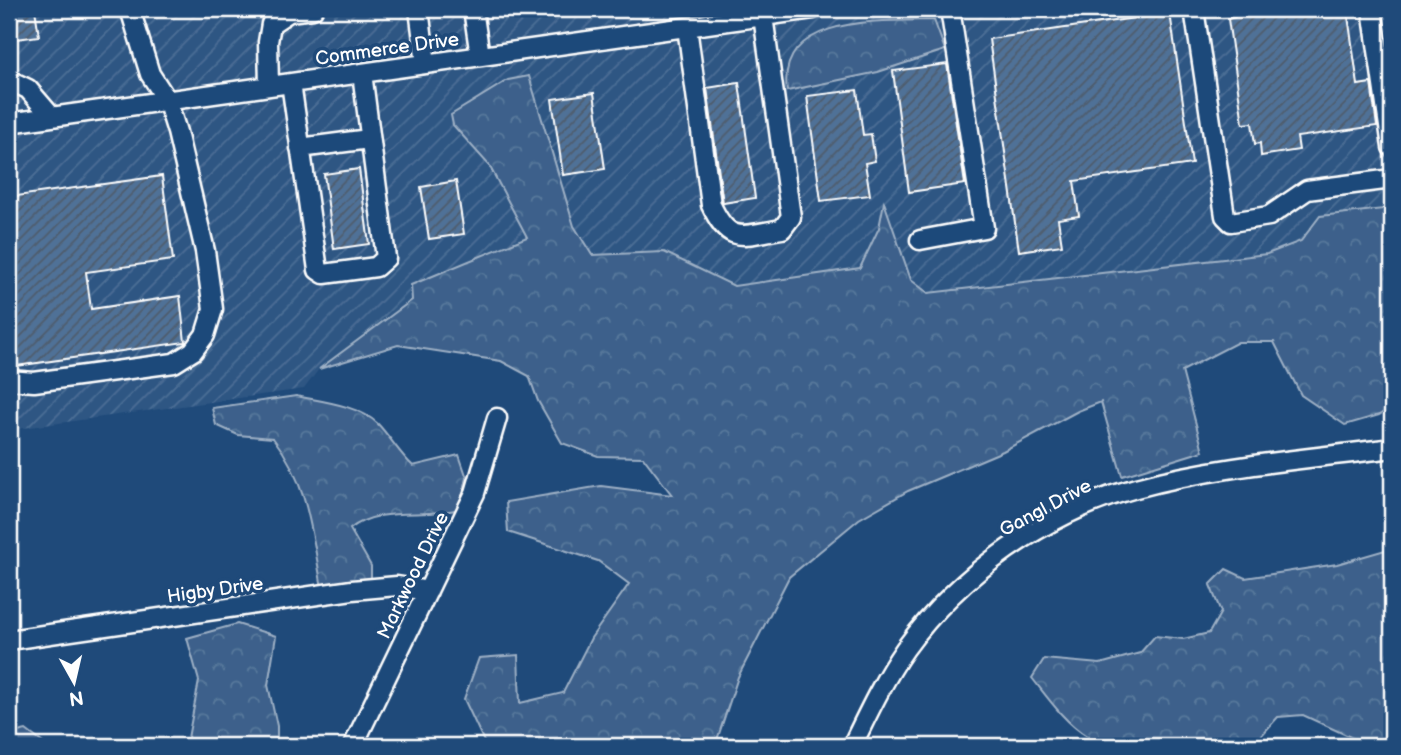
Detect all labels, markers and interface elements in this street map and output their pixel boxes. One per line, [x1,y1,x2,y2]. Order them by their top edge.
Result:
street label: Commerce Drive [314,28,460,71]
street label: Gangl Drive [996,475,1096,542]
street label: Markwood Drive [373,509,454,643]
street label: Higby Drive [166,572,265,609]
north arrow [38,646,108,716]
text: N [67,685,85,710]

